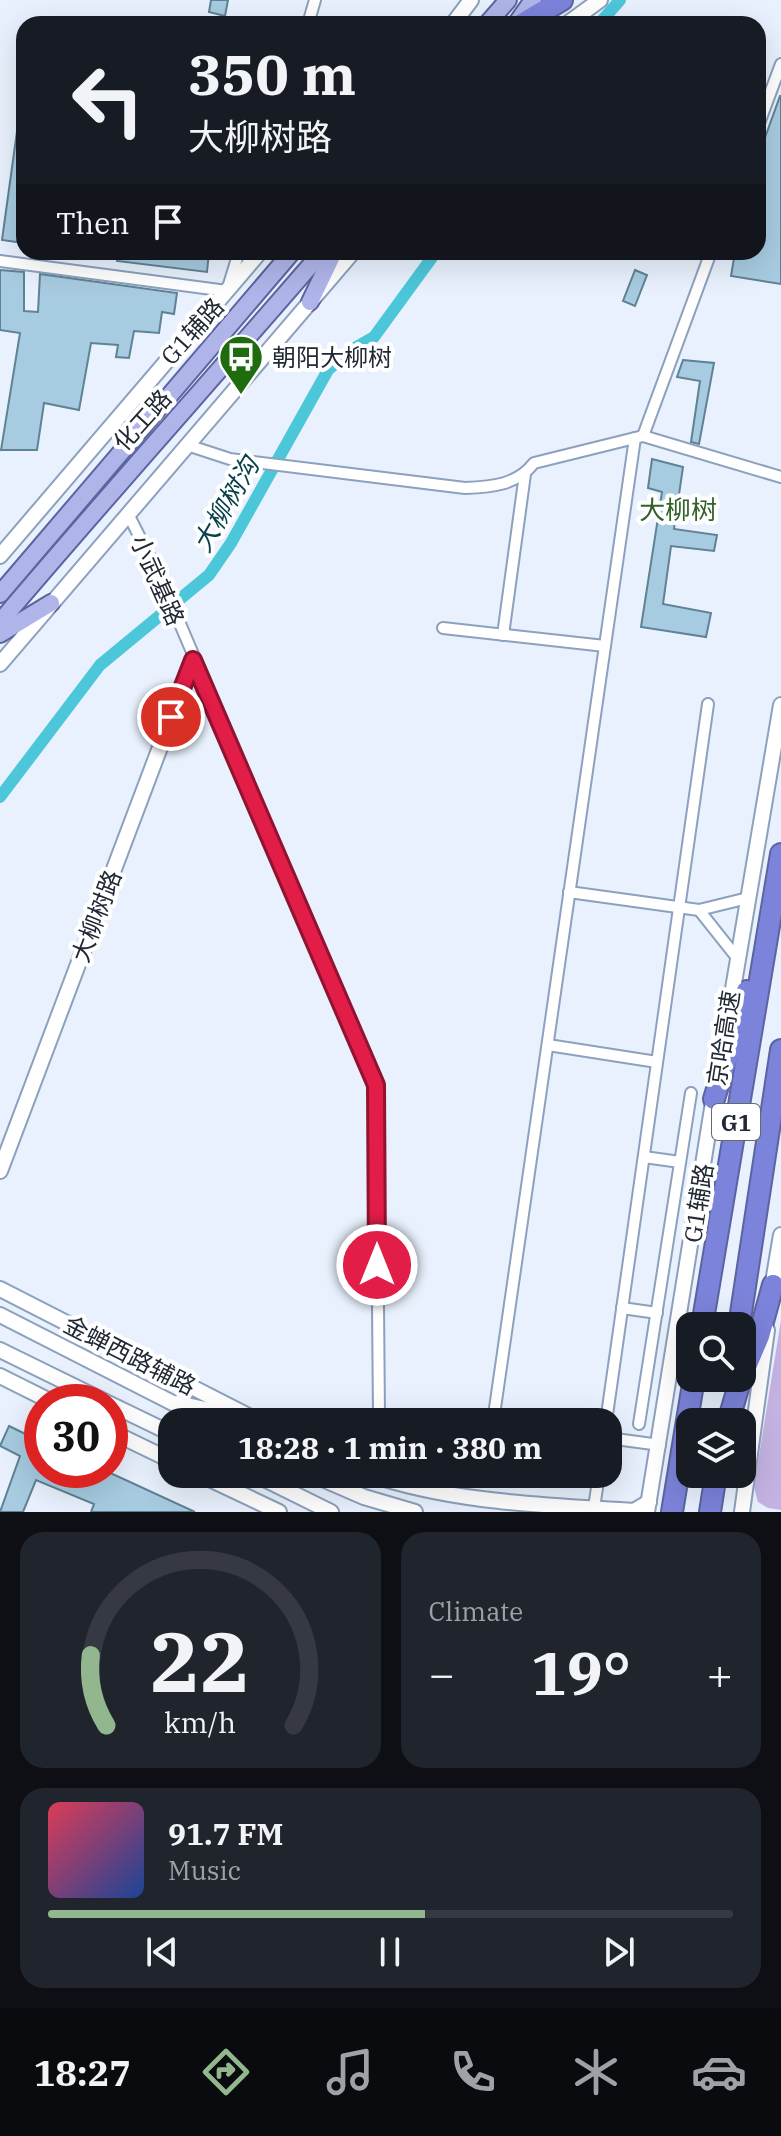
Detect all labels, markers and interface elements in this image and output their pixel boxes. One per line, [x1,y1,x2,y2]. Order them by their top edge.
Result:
text: 350 m [188,38,356,110]
icon: left [56,48,160,152]
text: 大柳树路 [188,113,332,160]
icon: arrive [146,200,190,244]
text: Then [56,203,130,242]
street label: G1辅路 [153,291,231,371]
bus stop icon: 朝阳大柳树 [217,333,265,396]
place label: 朝阳大柳树 [272,341,392,373]
street label: 化工路 [106,383,178,457]
water label: 大柳树沟 [184,448,267,558]
district label: 大柳树 [639,492,717,526]
street label: 小武基路 [124,530,192,630]
pin [137,683,205,751]
icon: arrive [149,695,193,739]
street label: 大柳树路 [64,865,128,967]
street label: 京哈高速 [700,988,746,1088]
road number: G1 [712,1104,760,1140]
street label: G1辅路 [676,1161,720,1245]
position arrow [335,1223,419,1307]
street label: 金蝉西路辅路 [59,1308,201,1402]
map controls [676,1312,756,1488]
button: search [676,1312,756,1392]
speed limit sign: 30 [24,1384,128,1488]
button: layers [676,1408,756,1488]
text: 18:28 · 1 min · 380 m [238,1428,542,1467]
text: Climate [429,1594,523,1628]
text: 22 [150,1607,250,1715]
text: 19° [531,1633,631,1712]
text: − [429,1645,455,1702]
text: + [707,1645,733,1702]
text: km/h [164,1704,236,1741]
text: 91.7 FM [168,1814,283,1853]
text: Music [168,1853,241,1887]
icon: previous [140,1930,184,1974]
icon: pause [368,1930,412,1974]
icon: next [597,1930,641,1974]
icon: directions [198,2044,254,2100]
icon: music [322,2044,378,2100]
icon: phone [445,2044,501,2100]
icon: climate [568,2044,624,2100]
icon: car [691,2044,747,2100]
text: 18:27 [34,2049,131,2096]

